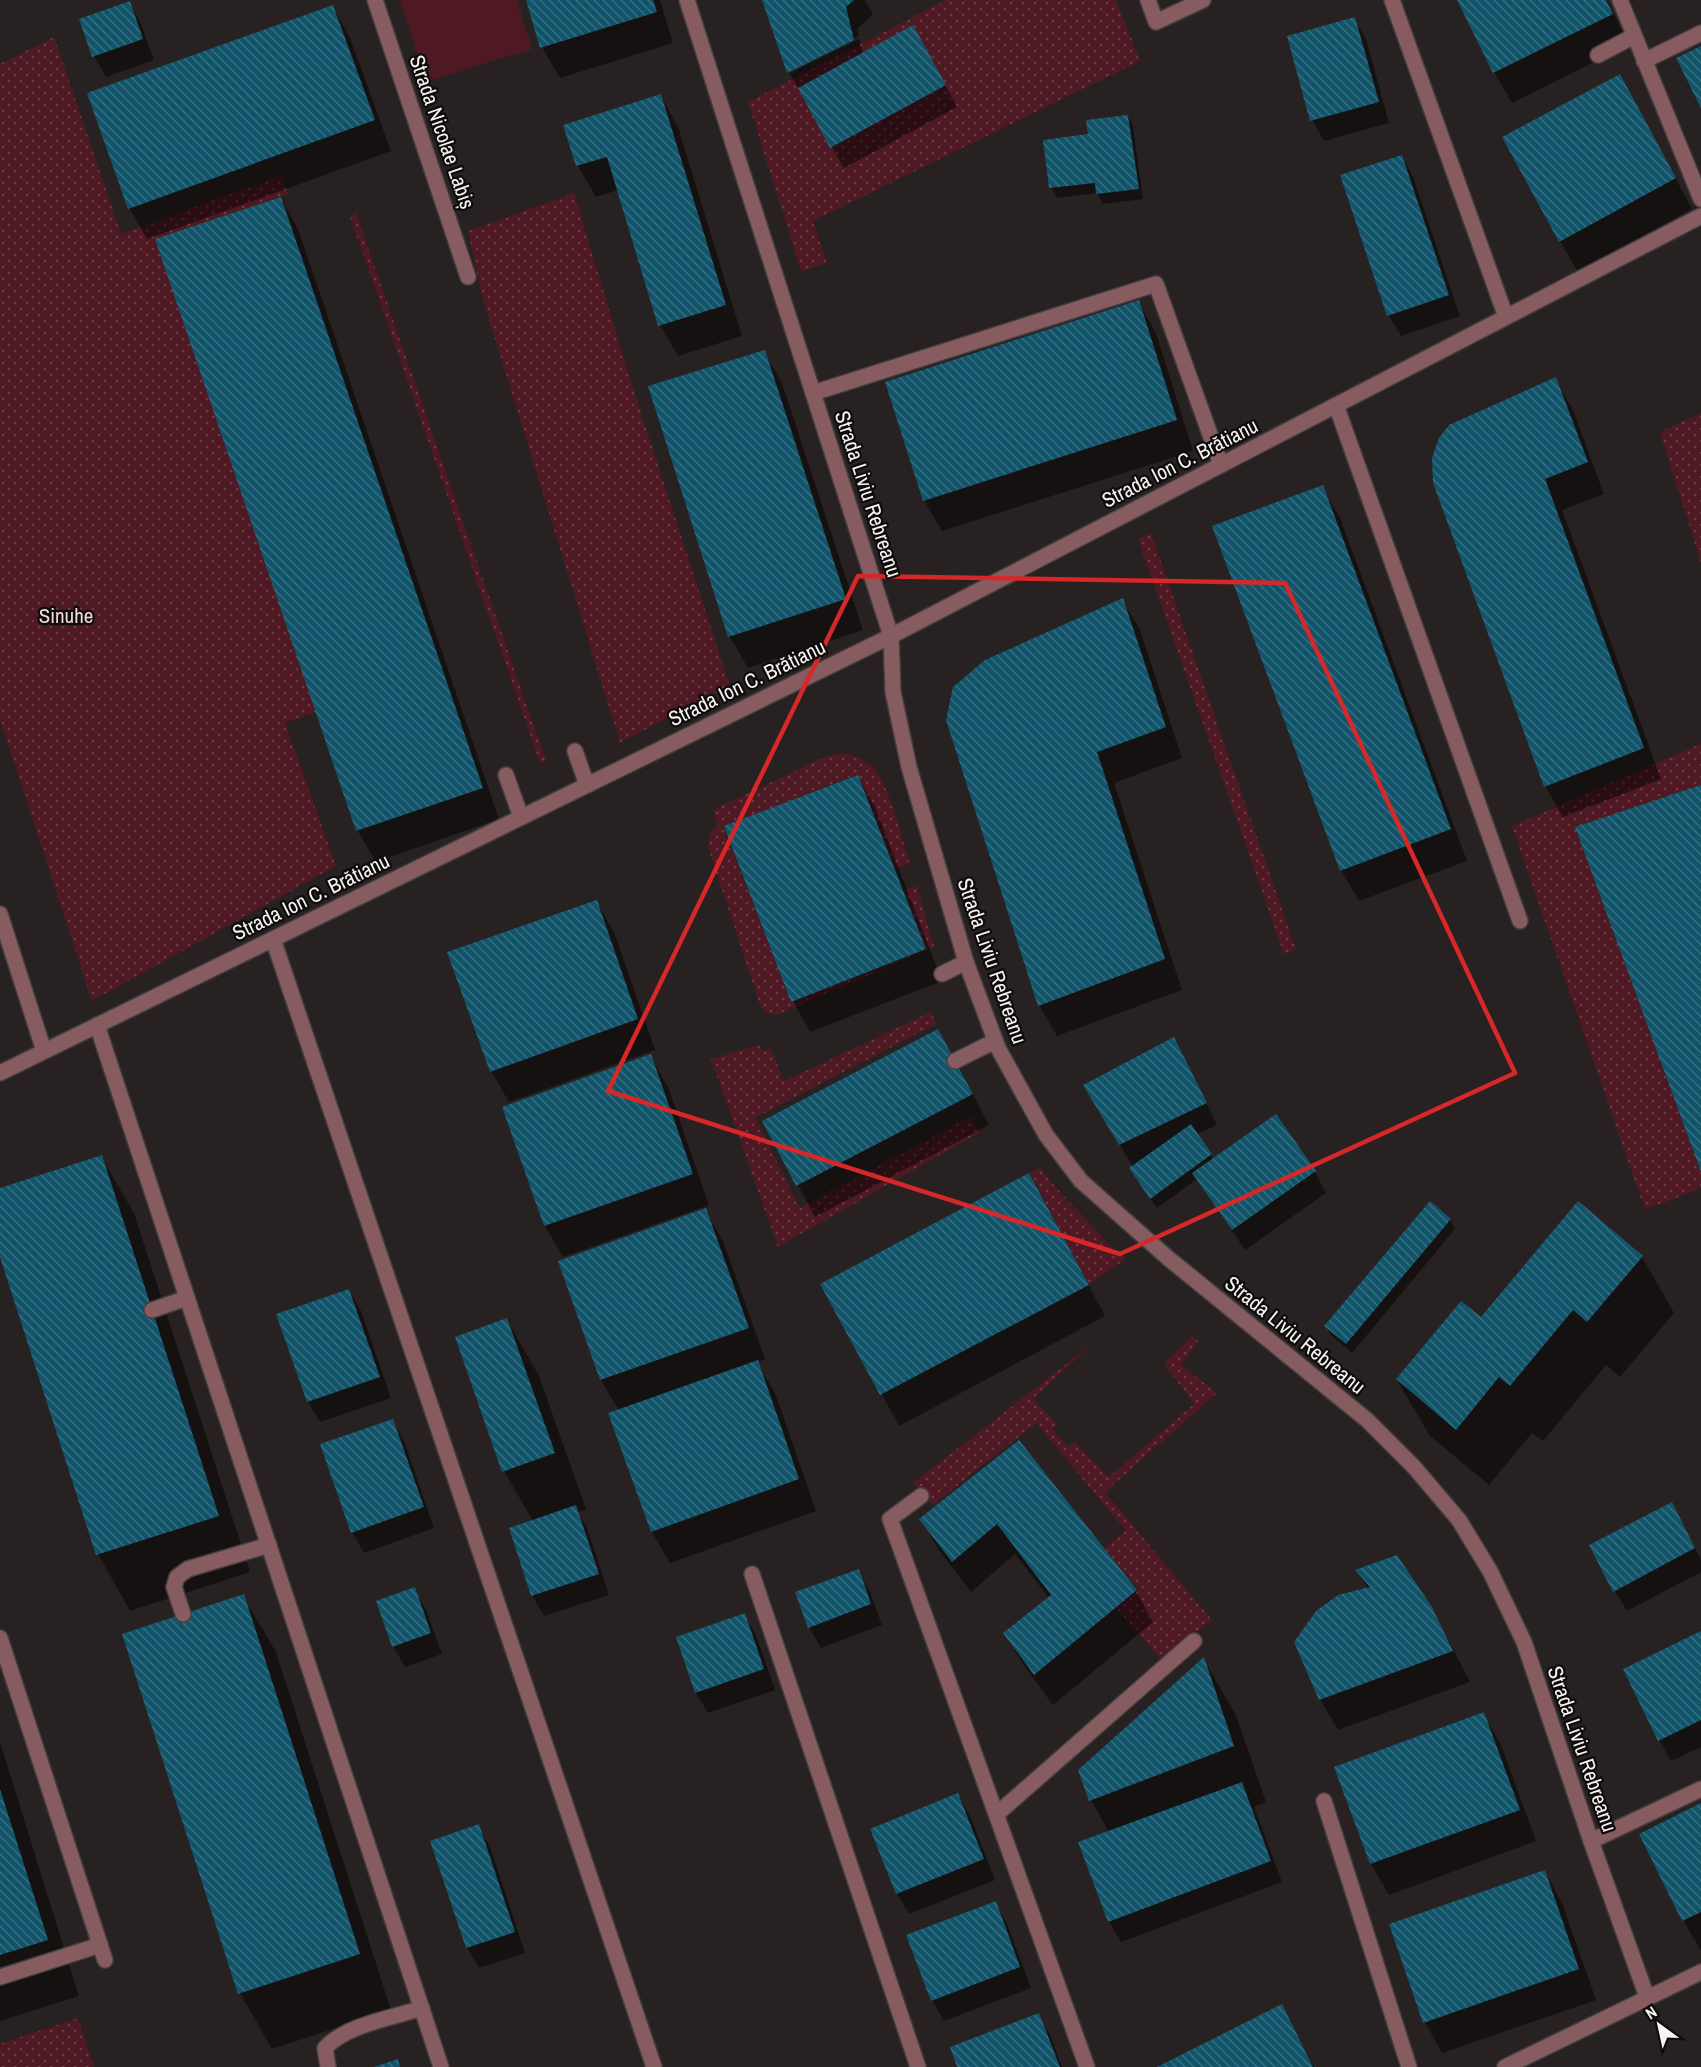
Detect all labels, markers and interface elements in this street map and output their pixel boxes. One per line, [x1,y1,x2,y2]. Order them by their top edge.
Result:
street label: Strada Nicolae Labiș [403,51,482,213]
street label: Strada Liviu Rebreanu [828,407,909,581]
street label: Strada Ion C. Brătianu [1097,411,1263,514]
park label: Sinuhe [39,601,93,630]
street label: Strada Ion C. Brătianu [663,632,830,733]
street label: Strada Ion C. Brătianu [227,846,394,947]
street label: Strada Liviu Rebreanu [951,874,1034,1047]
street label: Strada Liviu Rebreanu [1219,1269,1372,1400]
street label: Strada Liviu Rebreanu [1541,1662,1624,1835]
north arrow [1629,1995,1689,2055]
text: N [1641,2001,1661,2024]

